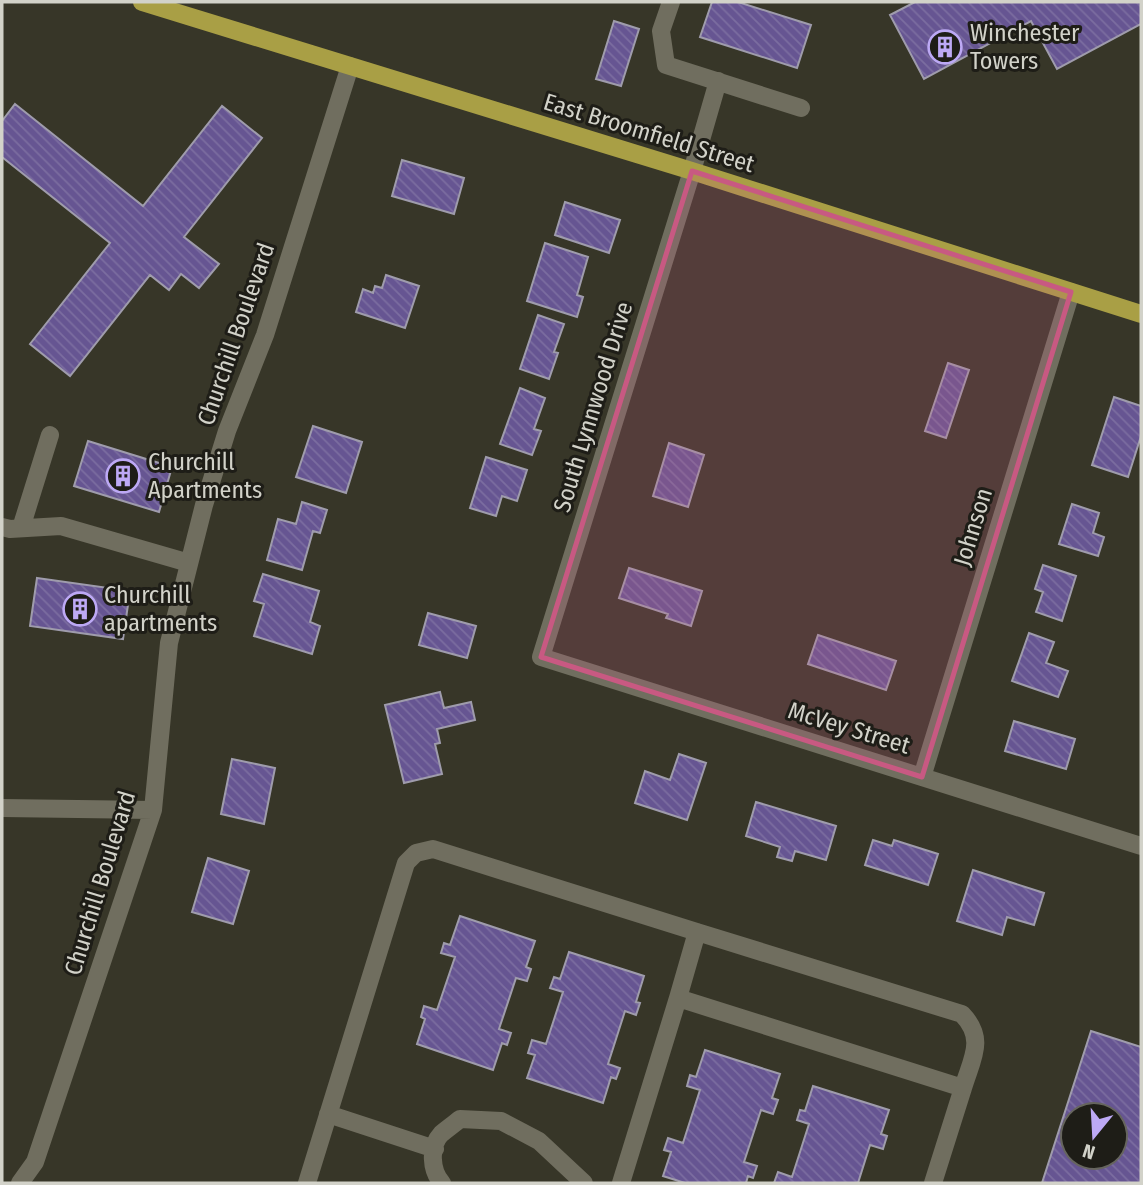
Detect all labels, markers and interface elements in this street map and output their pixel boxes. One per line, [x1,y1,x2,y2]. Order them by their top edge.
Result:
place label: Winchester Towers [970,19,1080,75]
building icon: Winchester Towers [926,28,964,66]
street label: East Broomfield Street [540,88,758,178]
street label: Churchill Boulevard [192,239,280,429]
street label: South Lynnwood Drive [548,298,638,516]
place label: Churchill Apartments [148,448,262,504]
building icon: Churchill Apartments [104,457,142,495]
street label: Johnson [948,485,998,569]
place label: Churchill apartments [104,581,217,637]
building icon: Churchill apartments [61,590,99,628]
street label: McVey Street [785,696,914,760]
street label: Churchill Boulevard [59,788,141,978]
north arrow [1059,1101,1129,1171]
text: N [1080,1139,1098,1164]

